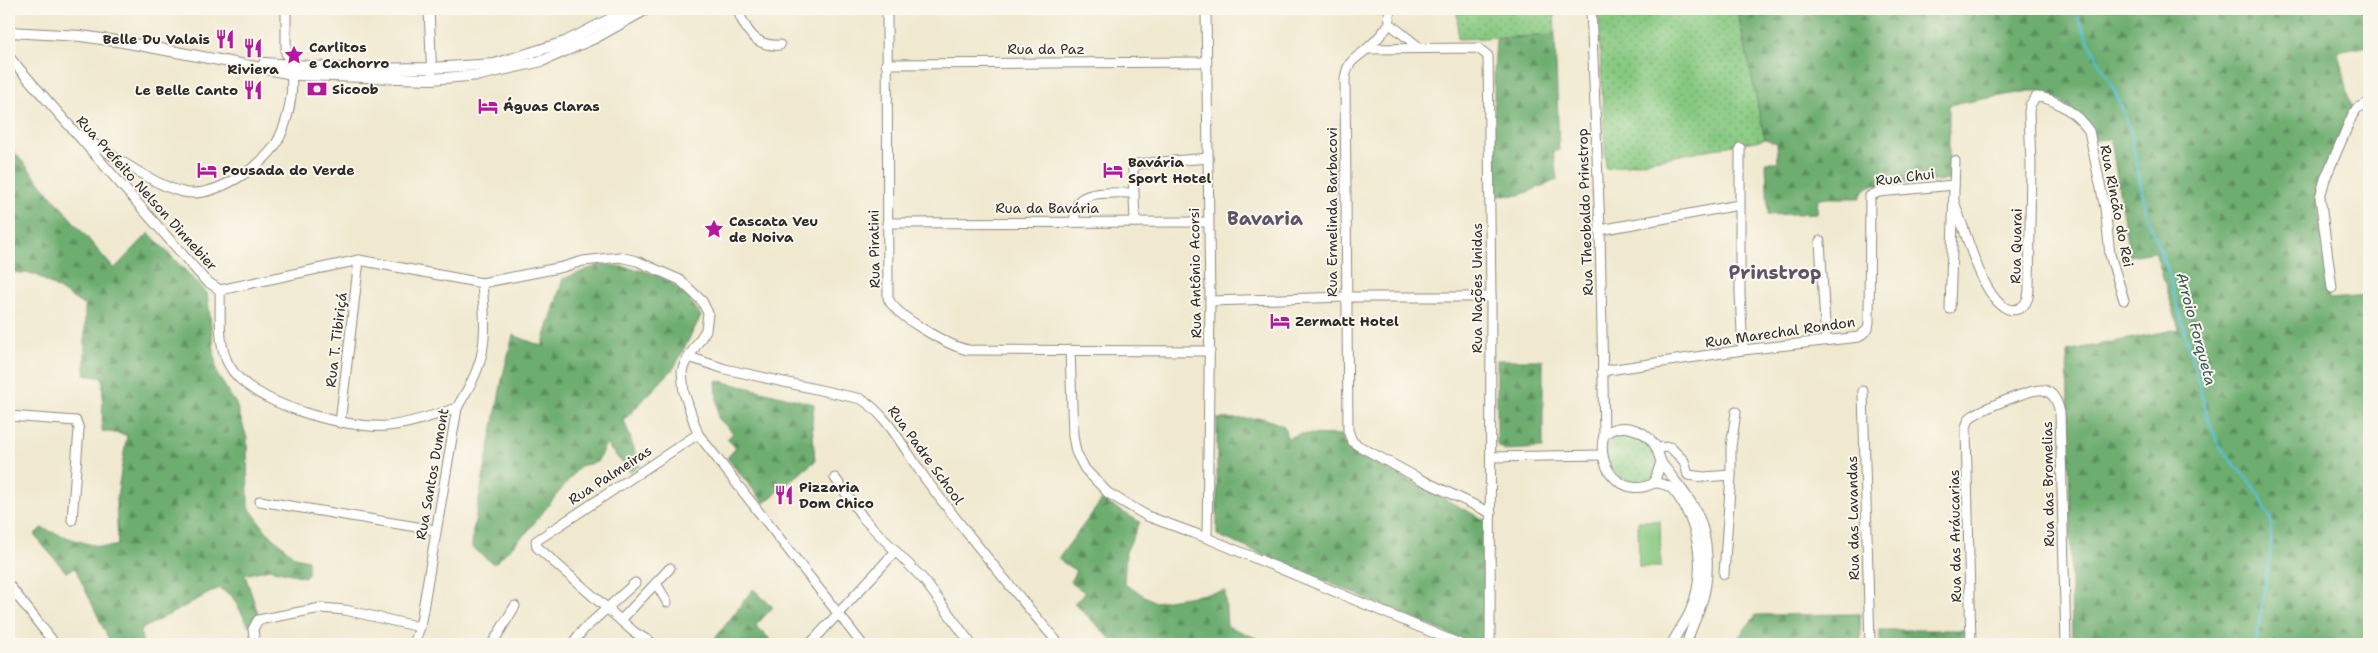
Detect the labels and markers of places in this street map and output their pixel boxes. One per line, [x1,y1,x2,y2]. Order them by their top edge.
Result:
restaurant icon: Belle Du Valais [214,28,236,50]
place label: Belle Du Valais [103,30,210,48]
restaurant icon: Riviera [242,37,264,59]
place label: Carlitos e Cachorro [309,38,389,72]
place icon: Carlitos e Cachorro [283,44,305,66]
place label: Riviera [227,60,279,78]
bank icon: Sicoob [306,78,328,100]
restaurant icon: Le Belle Canto [242,79,264,101]
place label: Sicoob [332,80,379,98]
place label: Le Belle Canto [135,81,238,99]
hotel icon: Águas Claras [477,95,499,117]
place label: Águas Claras [503,97,600,115]
place label: Bavária Sport Hotel [1128,153,1212,187]
hotel icon: Pousada do Verde [196,159,218,181]
hotel icon: Bavária Sport Hotel [1102,159,1124,181]
place label: Pousada do Verde [222,161,355,179]
place label: Cascata Veu de Noiva [729,212,818,246]
place icon: Cascata Veu de Noiva [703,218,725,240]
hotel icon: Zermatt Hotel [1269,310,1291,332]
place label: Zermatt Hotel [1295,312,1399,330]
place label: Pizzaria Dom Chico [799,478,874,512]
restaurant icon: Pizzaria Dom Chico [773,484,795,506]

